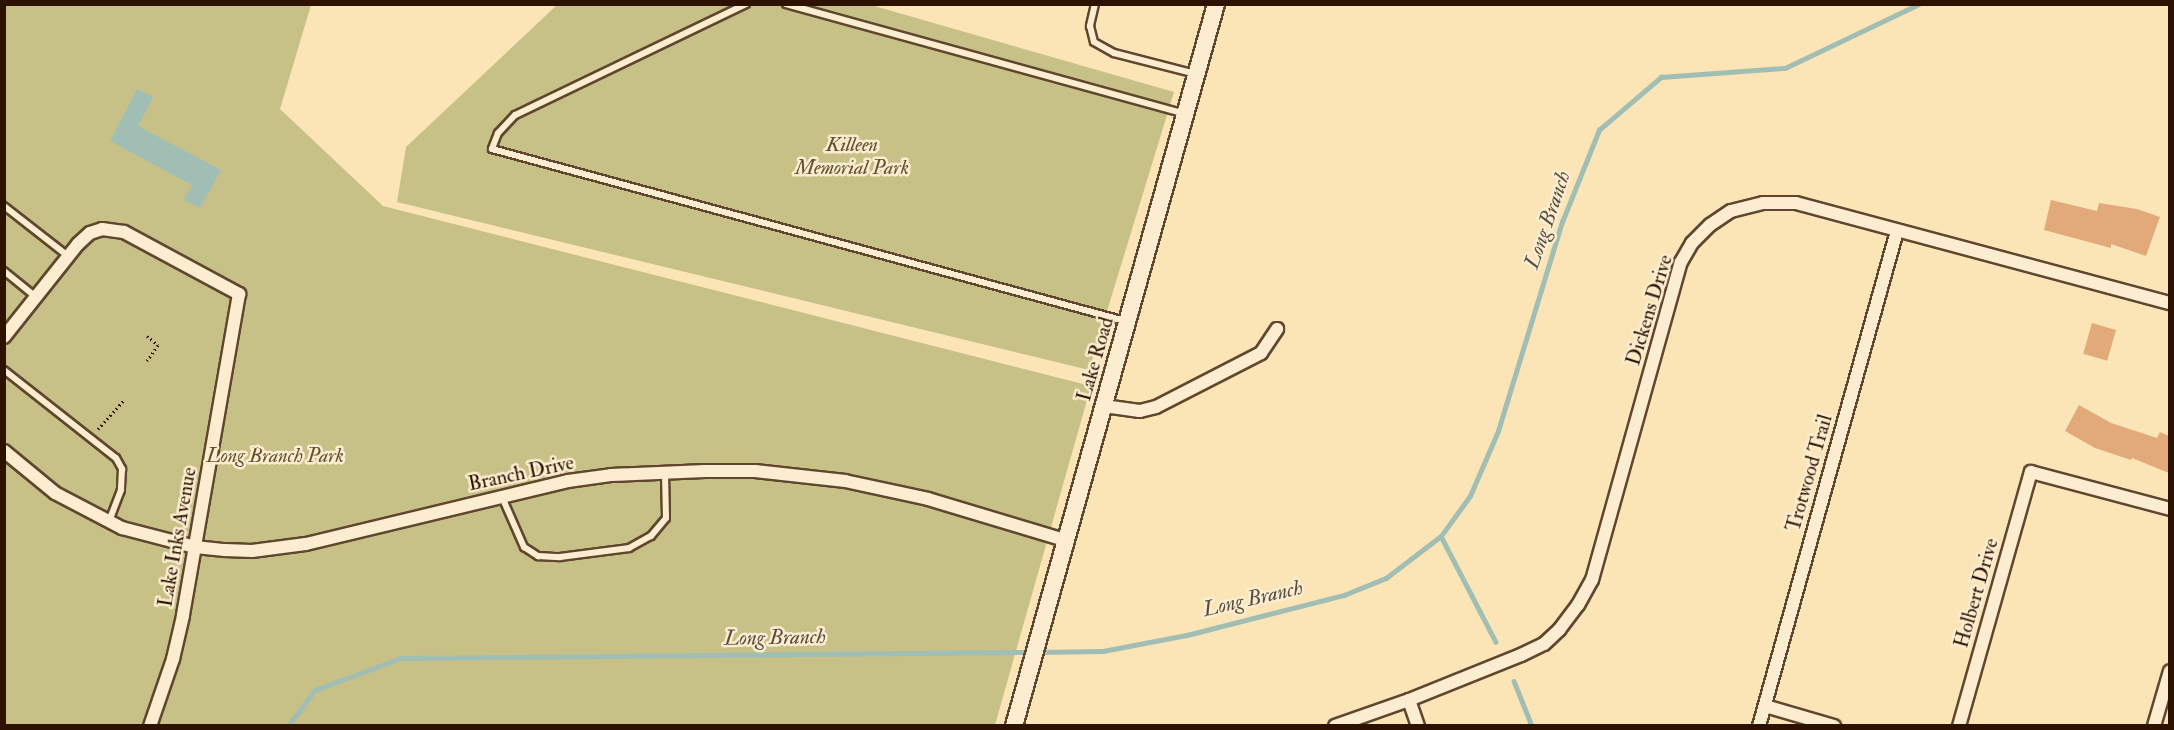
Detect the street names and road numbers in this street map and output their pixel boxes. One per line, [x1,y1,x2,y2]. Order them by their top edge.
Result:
street label: Dickens Drive [1621,252,1677,368]
street label: Lake Road [1072,314,1118,404]
street label: Trotwood Trail [1781,412,1837,534]
street label: Branch Drive [466,450,576,496]
street label: Lake Inks Avenue [153,465,201,609]
street label: Holbert Drive [1949,535,2003,651]

